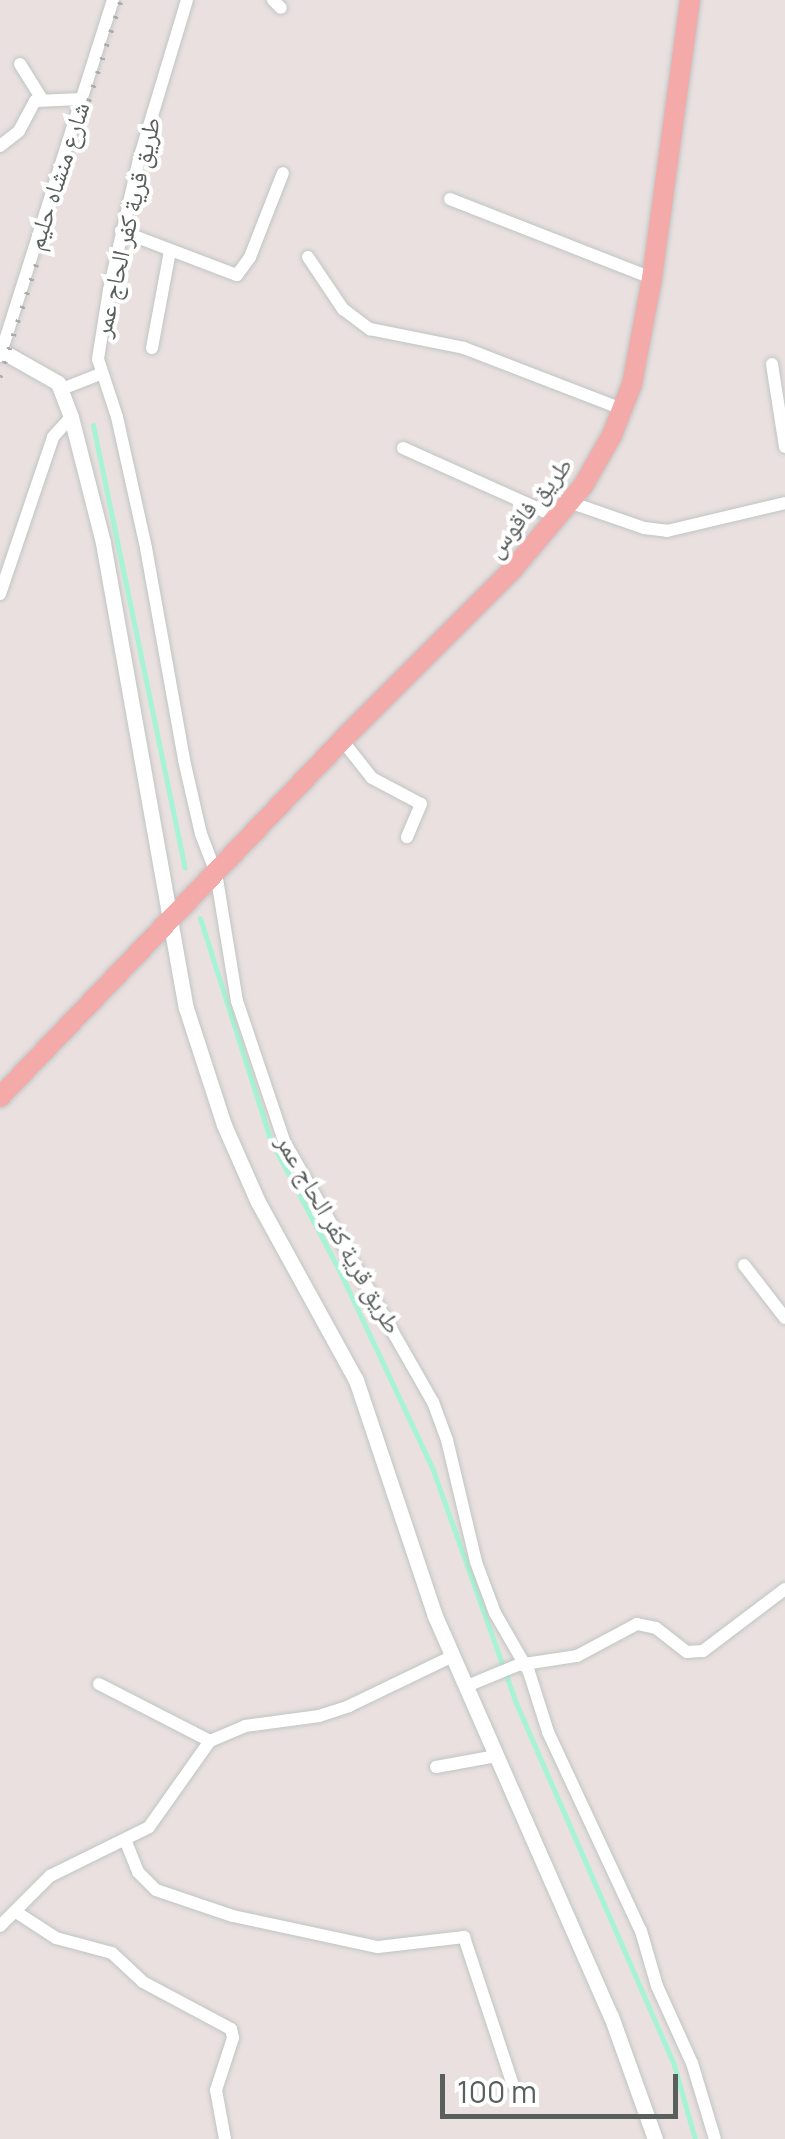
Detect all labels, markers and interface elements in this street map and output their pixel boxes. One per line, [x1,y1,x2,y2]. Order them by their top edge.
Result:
street label: شارع منشاه حليم [20,98,96,254]
street label: طريق قرية كفر الحاج عمر [87,114,167,340]
street label: طريق فاقوس [479,451,579,563]
street label: طريق قرية كفر الحاج عمر [270,1129,408,1339]
scale bar [445,2054,682,2116]
text: 100 m [457,2071,537,2112]

